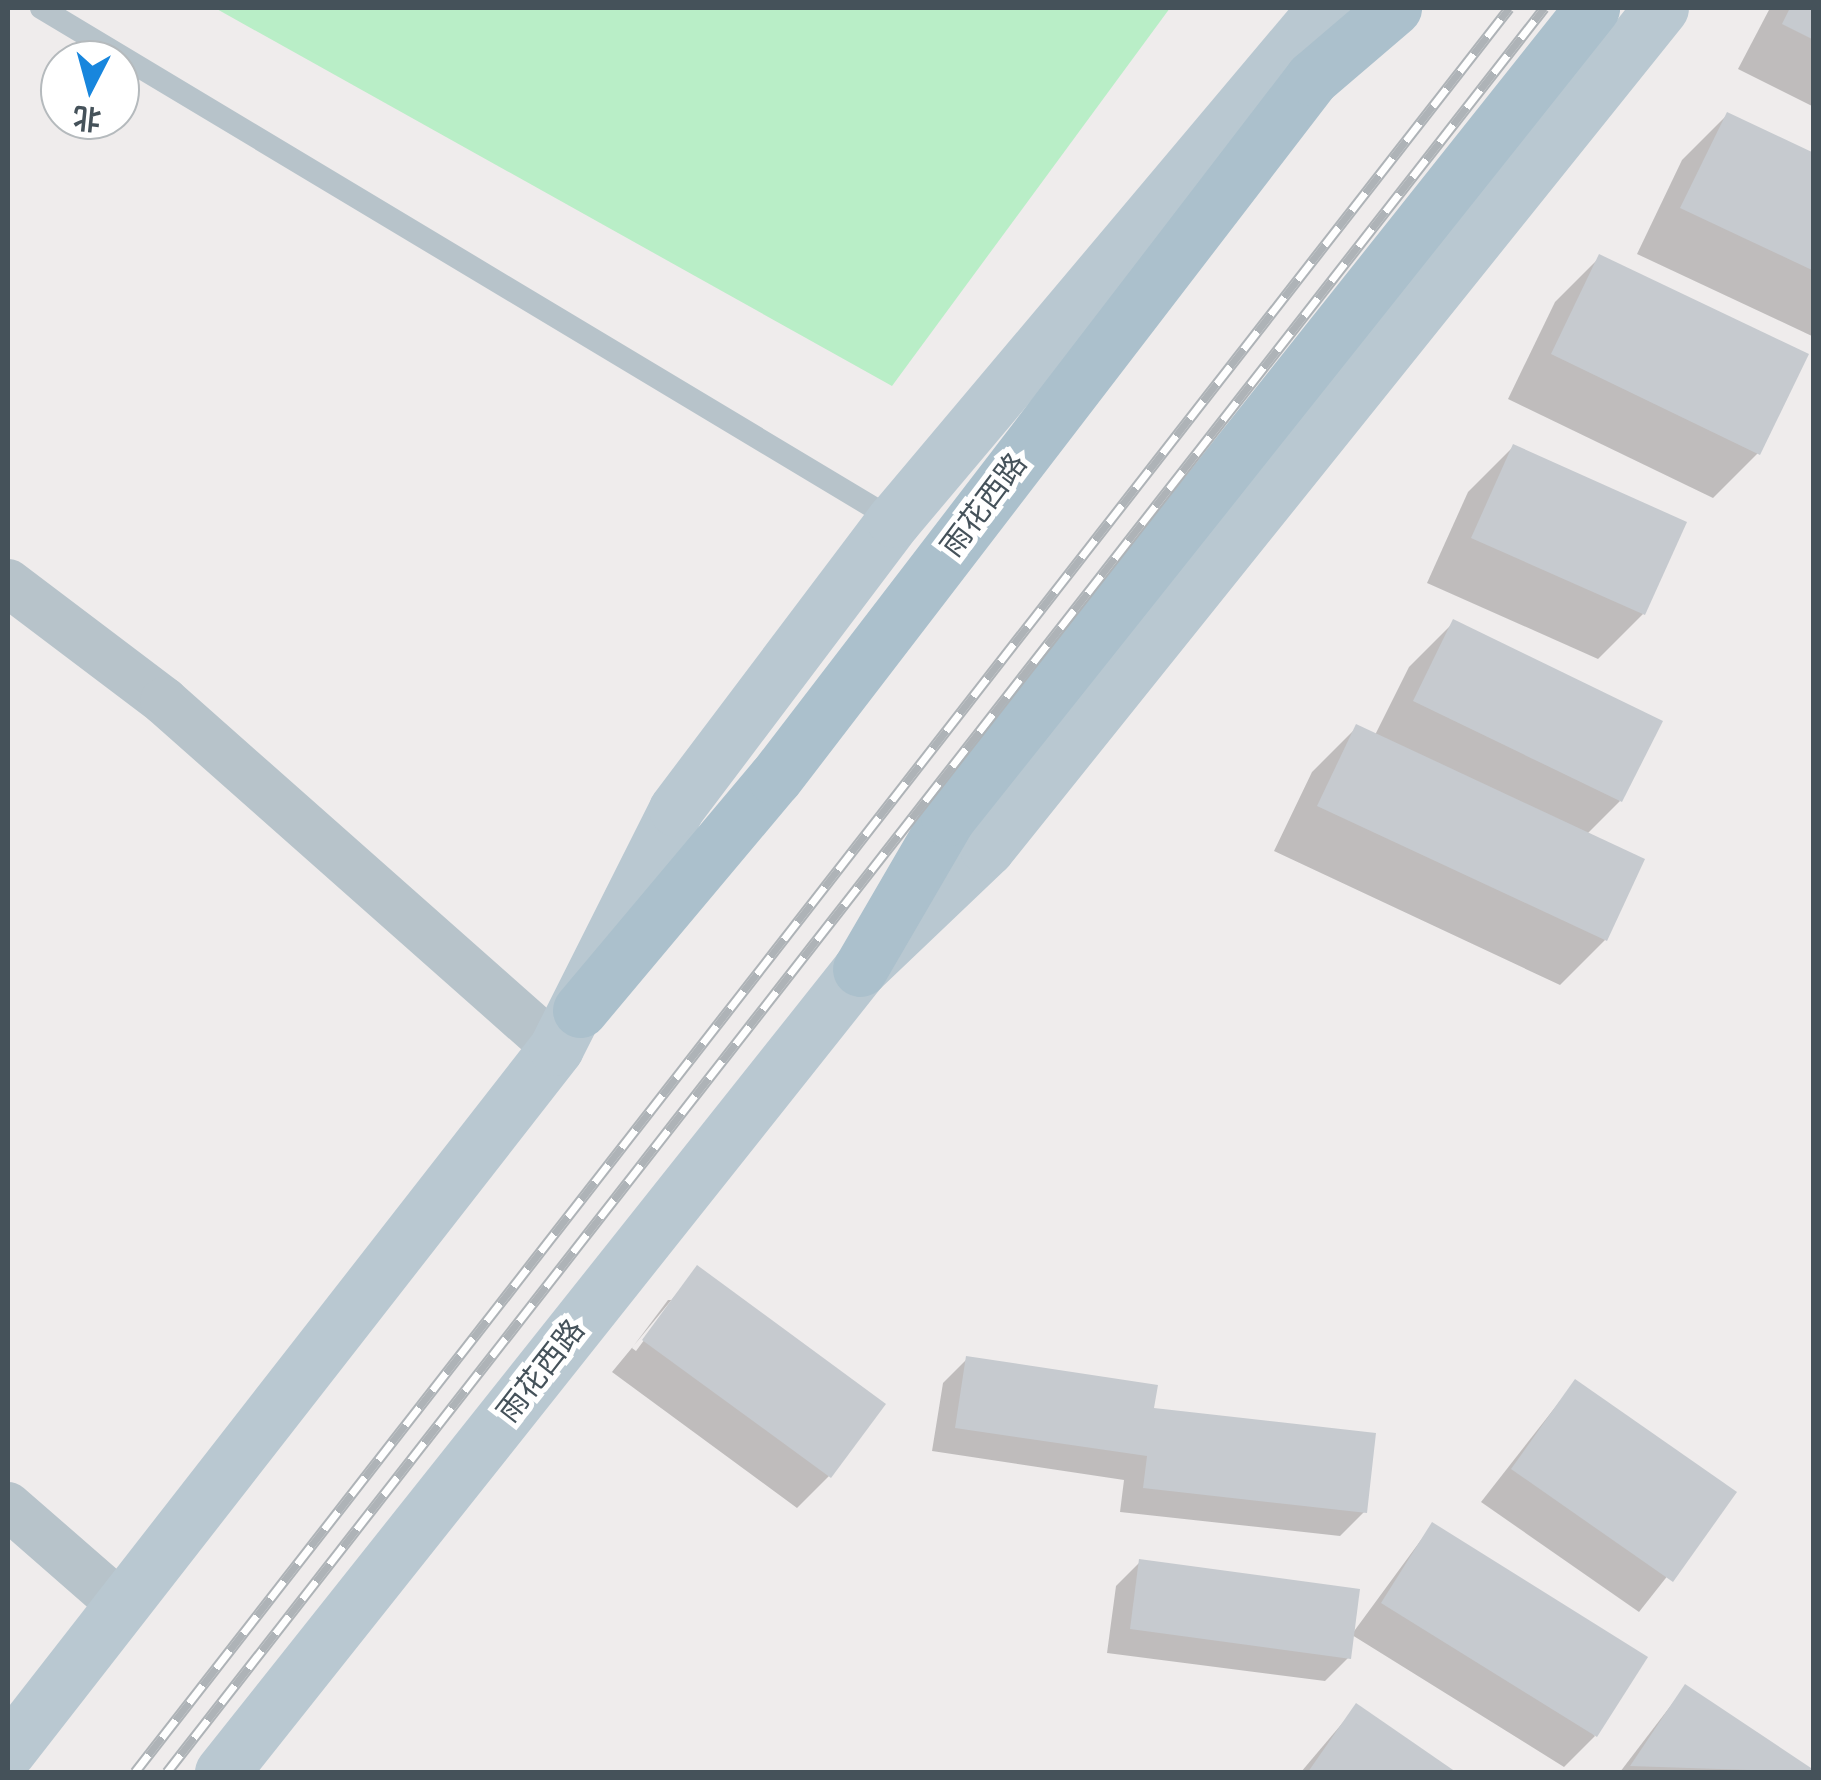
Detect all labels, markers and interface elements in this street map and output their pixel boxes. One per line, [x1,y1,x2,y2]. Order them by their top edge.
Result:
north arrow [40,40,140,140]
text: 北 [71,101,103,135]
street label: 雨花西路 [934,446,1034,564]
street label: 雨花西路 [490,1313,592,1429]

